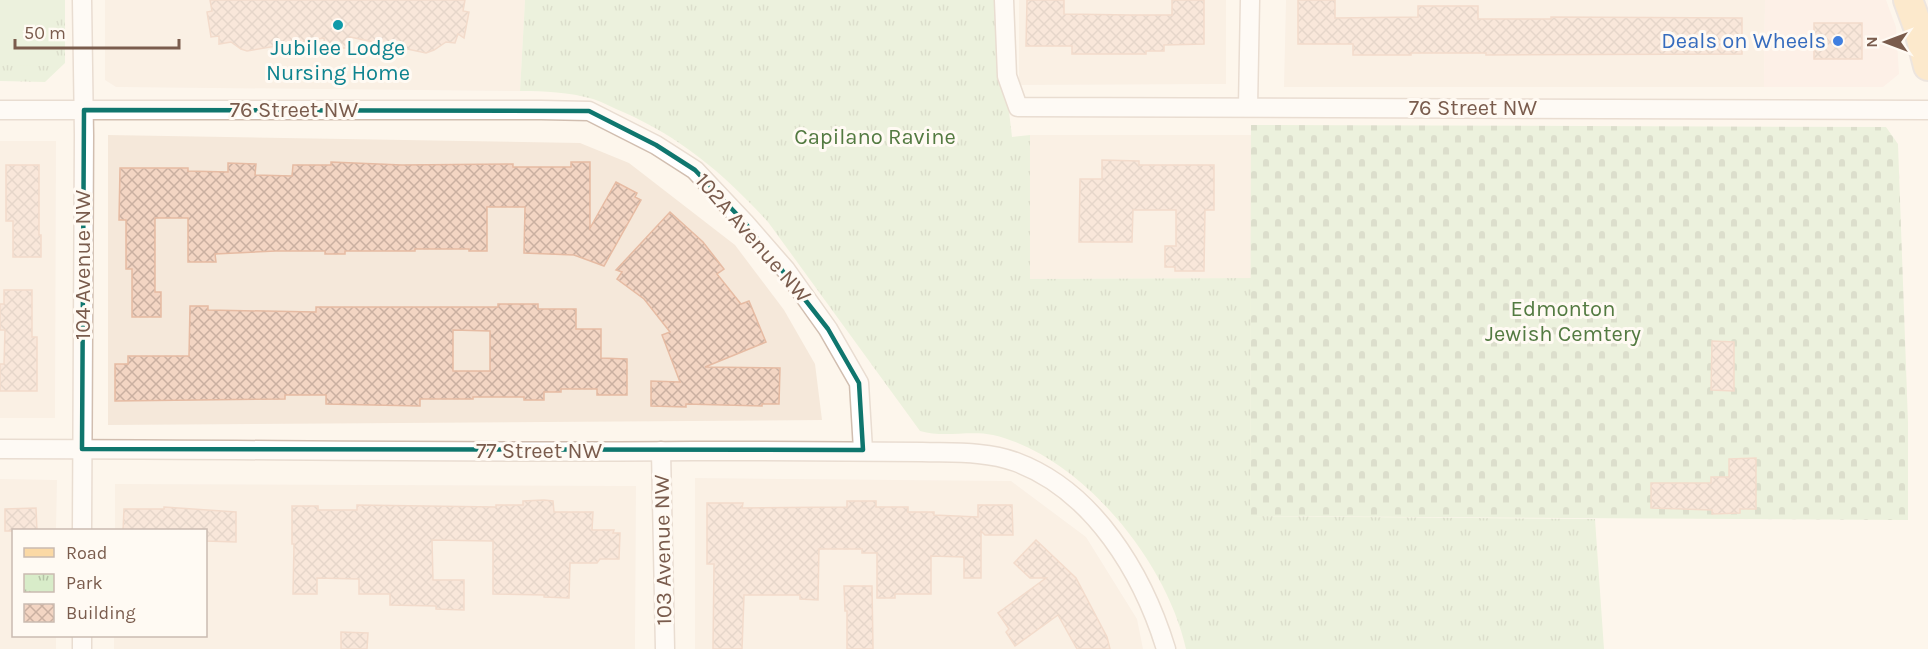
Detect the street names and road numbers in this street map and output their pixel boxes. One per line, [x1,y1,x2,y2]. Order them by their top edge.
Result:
street label: 76 Street NW [1409,95,1538,121]
street label: 76 Street NW [230,97,359,123]
street label: 102A Avenue NW [690,168,817,308]
street label: 104 Avenue NW [70,190,96,340]
street label: 77 Street NW [476,438,602,464]
street label: 103 Avenue NW [649,474,677,626]

